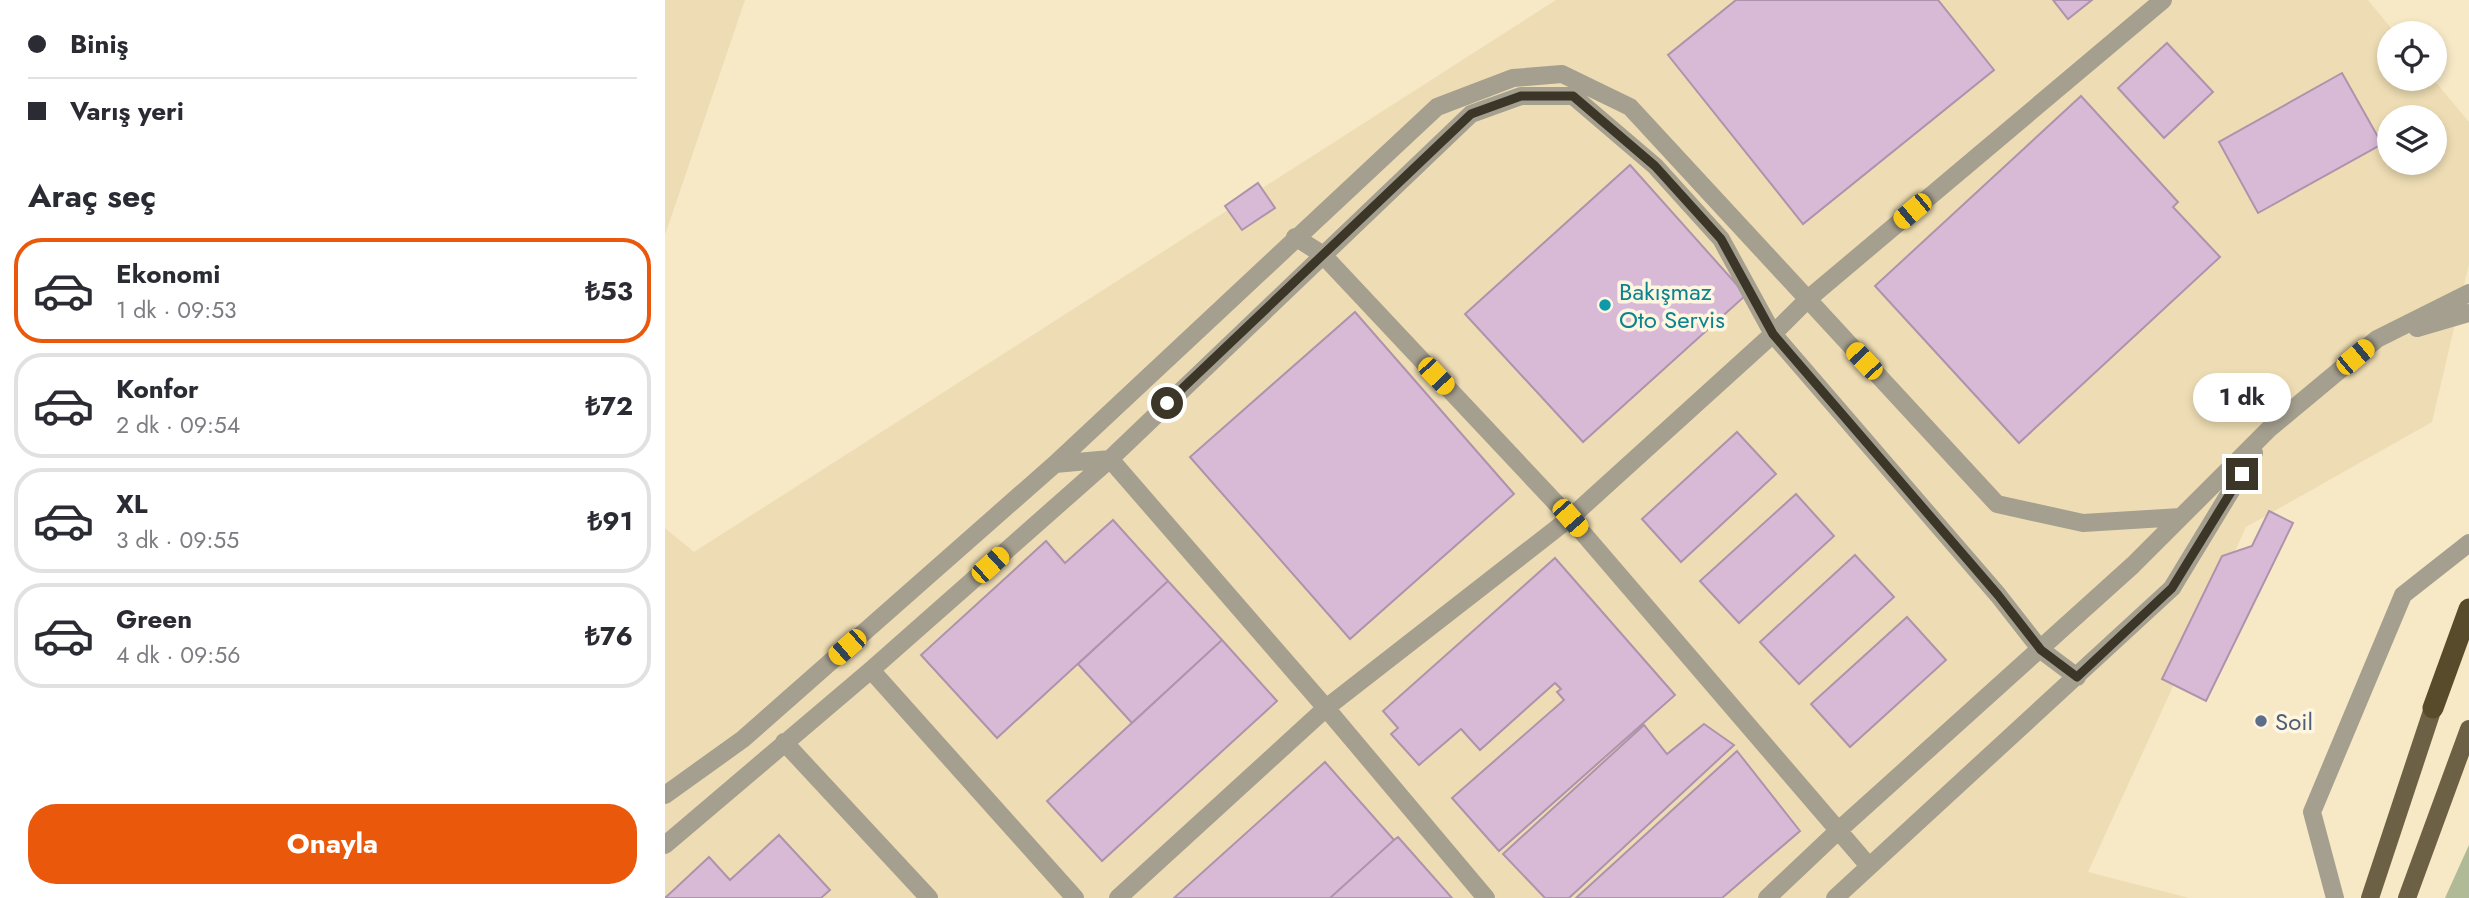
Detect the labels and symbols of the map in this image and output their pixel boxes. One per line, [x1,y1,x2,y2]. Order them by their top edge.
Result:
car [1890,189,1935,233]
place label: Bakışmaz Oto Servis [1619,274,1725,337]
marker: Bakışmaz Oto Servis [1597,297,1613,313]
car [2333,335,2378,379]
car [1842,338,1887,384]
car [1414,353,1459,399]
callout: 1 dk [2193,372,2291,421]
route start [1151,387,1183,419]
route end [2226,458,2258,490]
car [1549,495,1592,541]
car [968,543,1013,587]
car [825,625,870,669]
place label: Soil [2275,704,2313,739]
marker: Soil [2253,713,2269,729]

